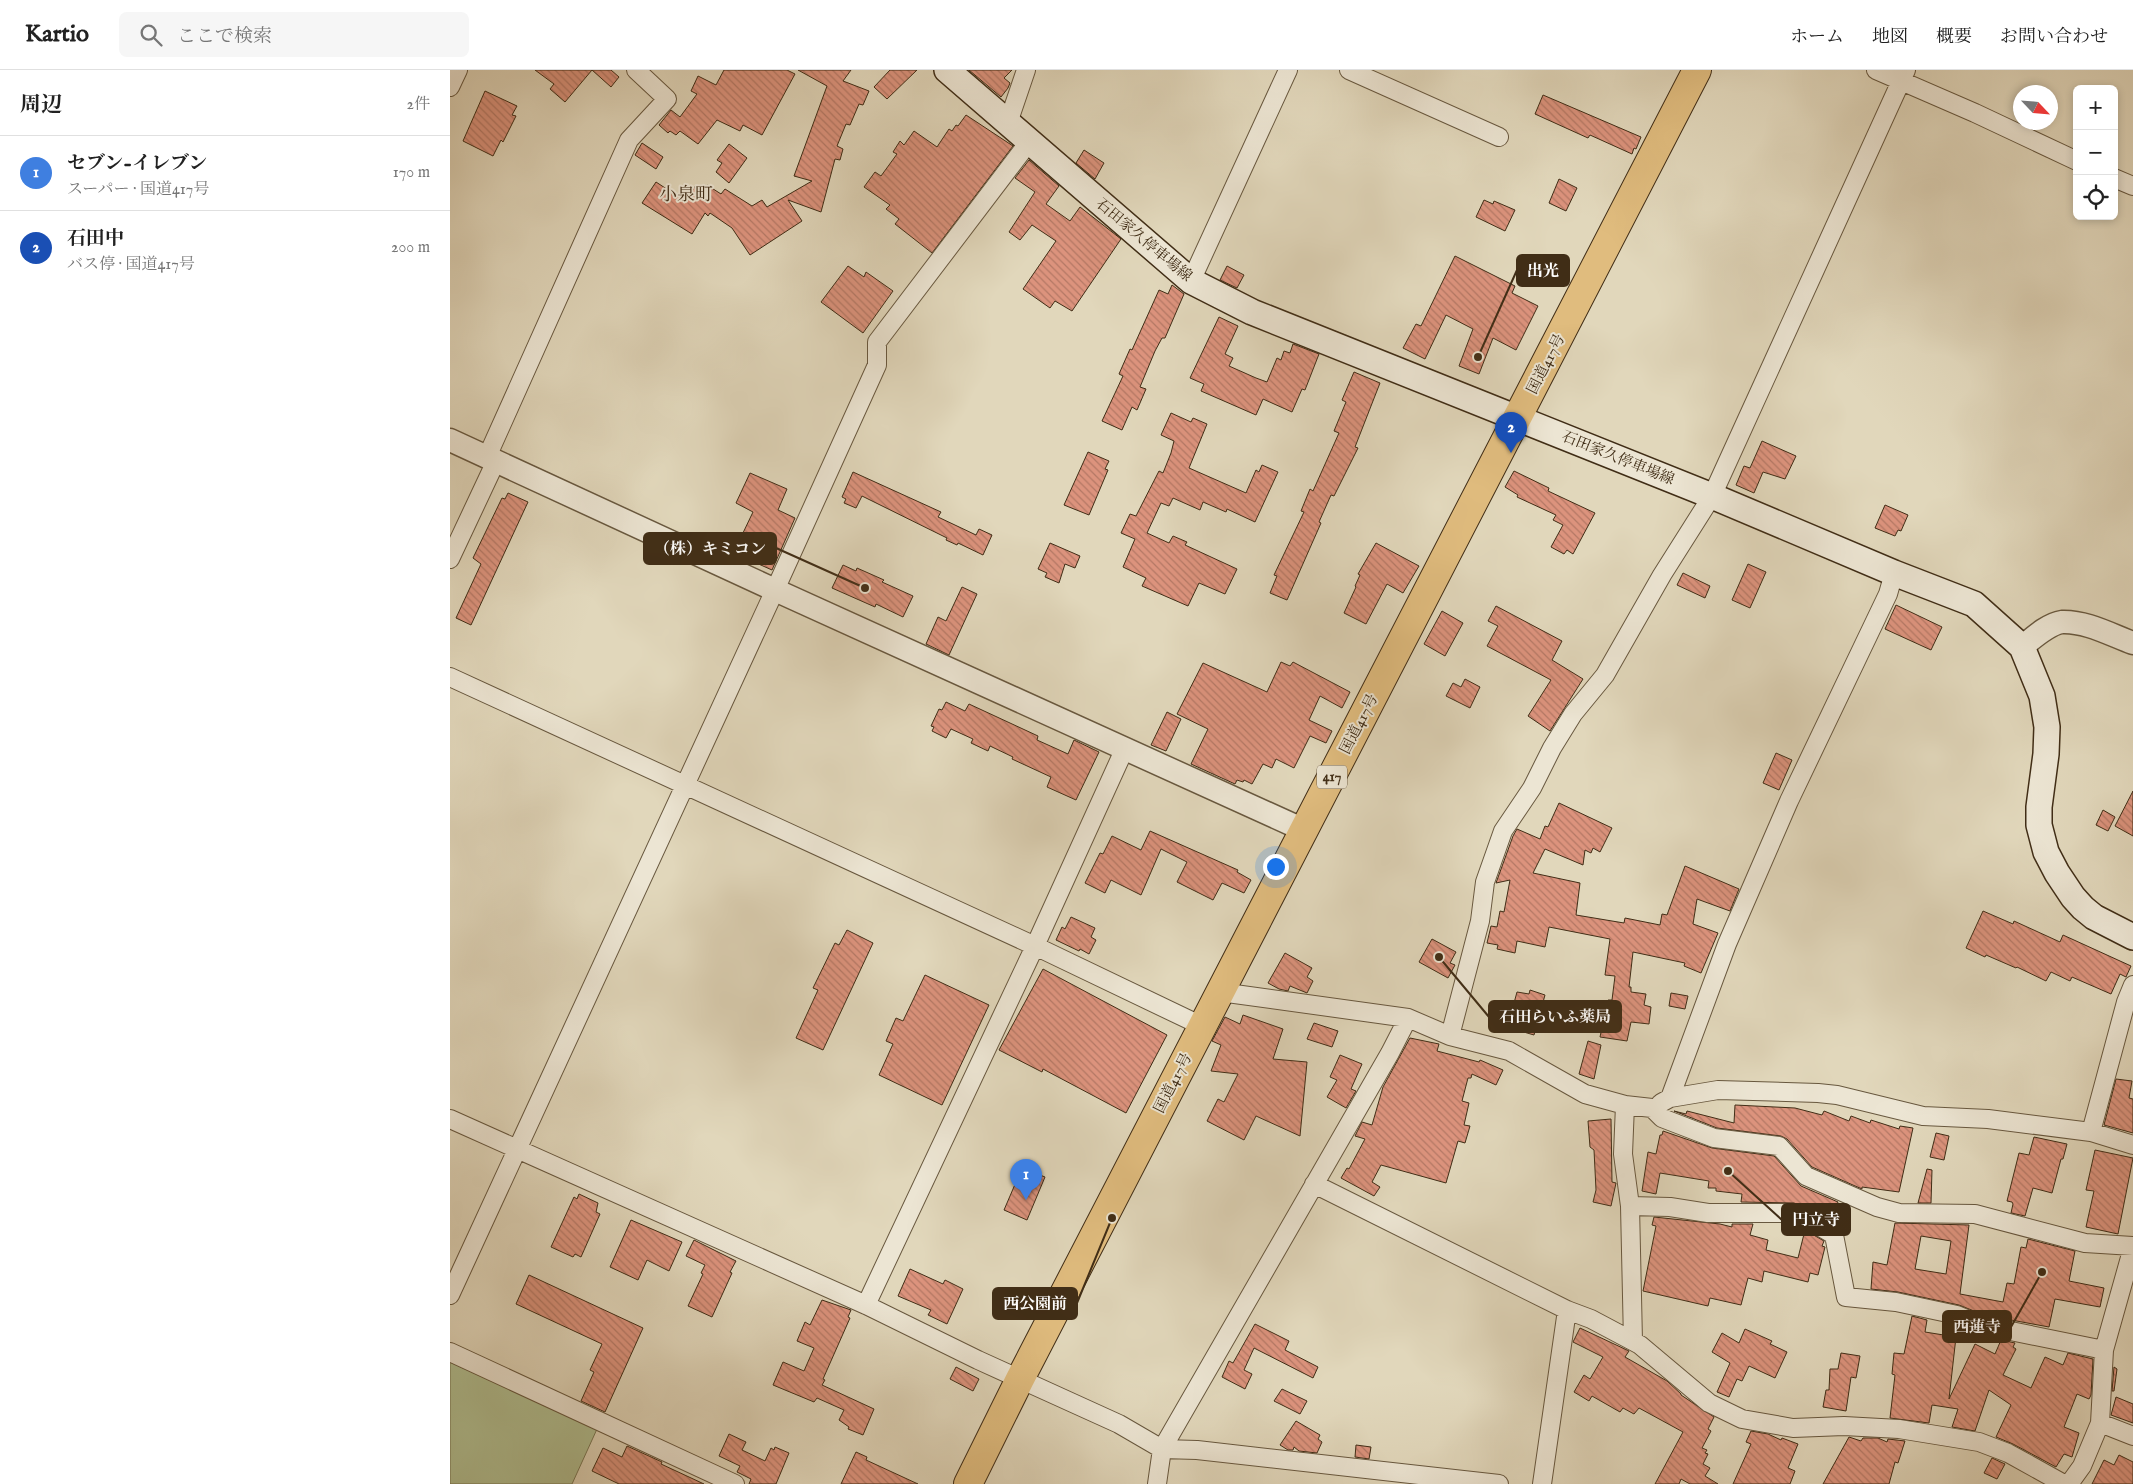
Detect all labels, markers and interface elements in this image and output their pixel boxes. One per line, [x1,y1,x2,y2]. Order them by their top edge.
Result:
search box [119,12,469,57]
text: Kartio [25,19,89,50]
icon: search [137,21,165,49]
text: ここで検索 [177,25,272,49]
text: ホーム [1790,26,1844,49]
text: 地図 [1872,26,1908,49]
text: 概要 [1936,26,1972,49]
text: お問い合わせ [2000,26,2108,49]
north arrow [2013,85,2058,130]
map controls [2073,85,2118,220]
button: + [2073,85,2118,130]
text: 周辺 [20,92,62,119]
text: 2件 [406,95,430,115]
button: − [2073,130,2118,175]
text: セブン-イレブン [67,152,207,176]
text: 1 [33,163,39,183]
text: 170 m [393,163,430,183]
button: locate [2073,175,2118,220]
text: スーパー · 国道417号 [67,180,209,200]
district label: 小泉町 [659,184,713,207]
street label: 石田家久停車場線 [1092,194,1196,286]
text: 石田中 [67,227,124,251]
text: 2 [32,238,40,258]
text: 200 m [391,238,430,258]
text: バス停 · 国道417号 [67,255,195,275]
callout: 出光 [1517,255,1569,286]
text: 出光 [1527,262,1559,282]
street label: 国道417号 [1523,331,1569,397]
pin: 2 [1495,412,1527,453]
street label: 石田家久停車場線 [1559,427,1677,489]
callout: （株）キミコン [644,533,776,564]
text: （株）キミコン [654,540,766,560]
street label: 国道417号 [1336,691,1382,757]
road number: 417 [1317,766,1347,789]
your location [1263,854,1289,880]
callout: 石田らいふ薬局 [1489,1001,1621,1032]
text: 石田らいふ薬局 [1499,1008,1611,1028]
street label: 国道417号 [1150,1050,1196,1116]
pin: 1 [1010,1159,1042,1200]
callout: 円立寺 [1782,1204,1850,1235]
text: 円立寺 [1792,1211,1840,1231]
callout: 西公園前 [993,1288,1077,1319]
text: 西公園前 [1003,1295,1067,1315]
callout: 西蓮寺 [1943,1311,2011,1342]
text: 西蓮寺 [1953,1318,2001,1338]

